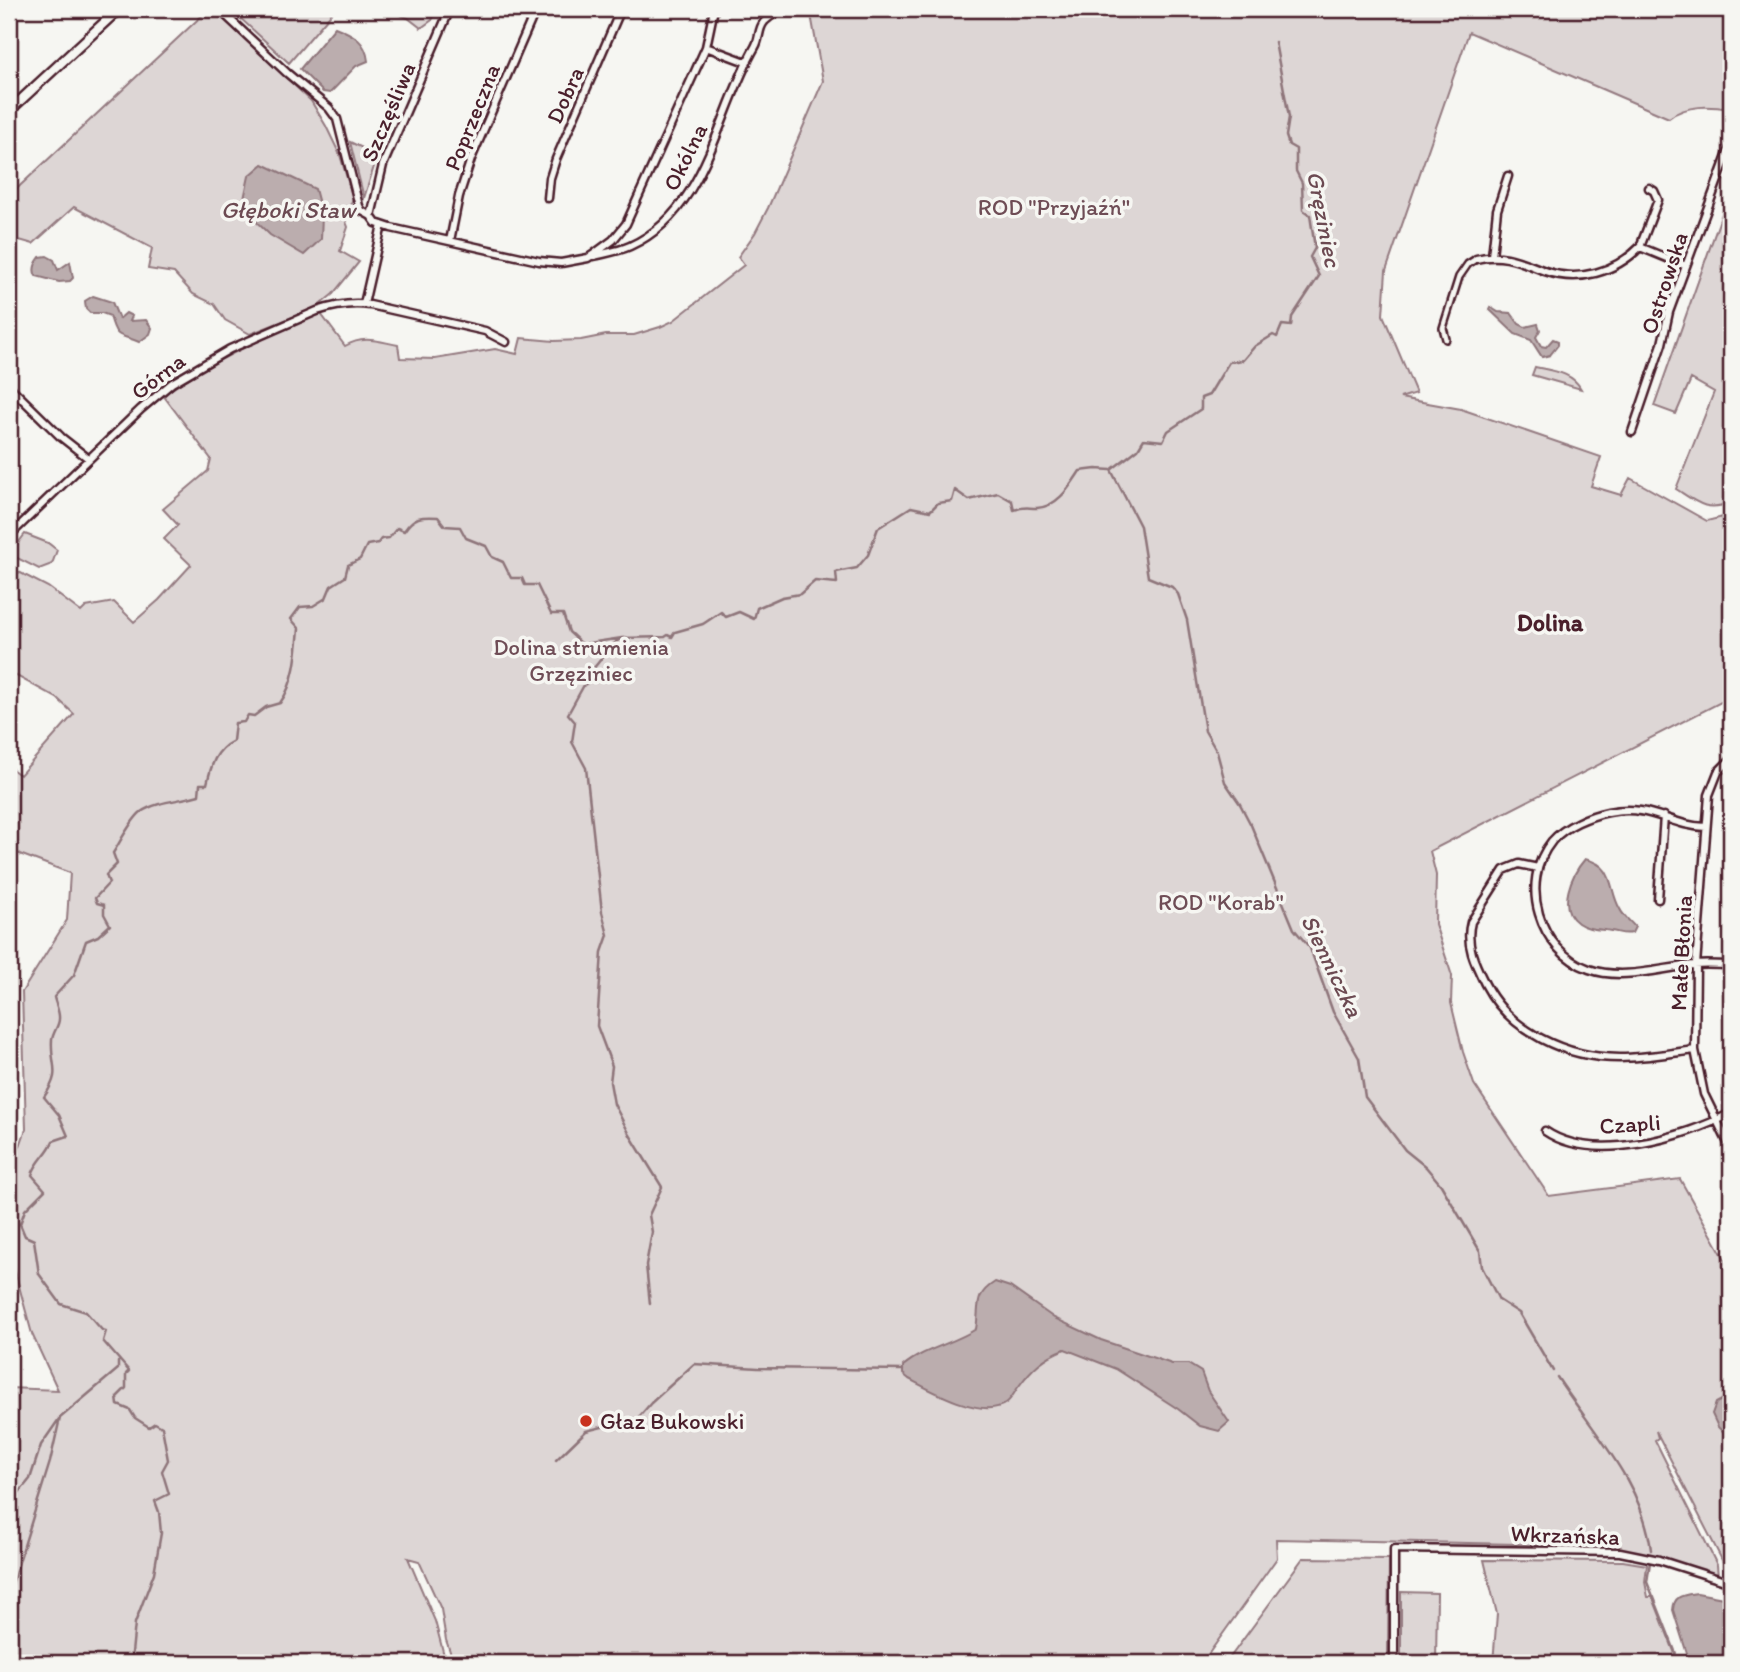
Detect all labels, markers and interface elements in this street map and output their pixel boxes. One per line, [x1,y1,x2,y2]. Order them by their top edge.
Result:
street label: Szczęśliwa [355,58,421,166]
street label: Poprzeczna [438,59,506,175]
street label: Dobra [540,62,590,128]
street label: Okólna [657,119,713,195]
water label: Gręziniec [1301,168,1348,270]
park label: ROD "Przyjaźń" [978,193,1130,221]
water label: Głęboki Staw [221,195,358,224]
street label: Ostrowska [1634,228,1694,338]
street label: Górna [125,346,191,406]
district label: Dolina [1517,608,1584,637]
park label: Dolina strumienia Grzęziniec [493,633,669,687]
park label: ROD "Korab" [1158,888,1284,916]
street label: Małe Błonia [1664,894,1698,1012]
water label: Sienniczka [1295,910,1370,1022]
street label: Czapli [1599,1108,1661,1140]
place label: Głaz Bukowski [600,1407,744,1435]
marker: Głaz Bukowski [578,1413,594,1429]
street label: Wkrzańska [1510,1519,1620,1551]

